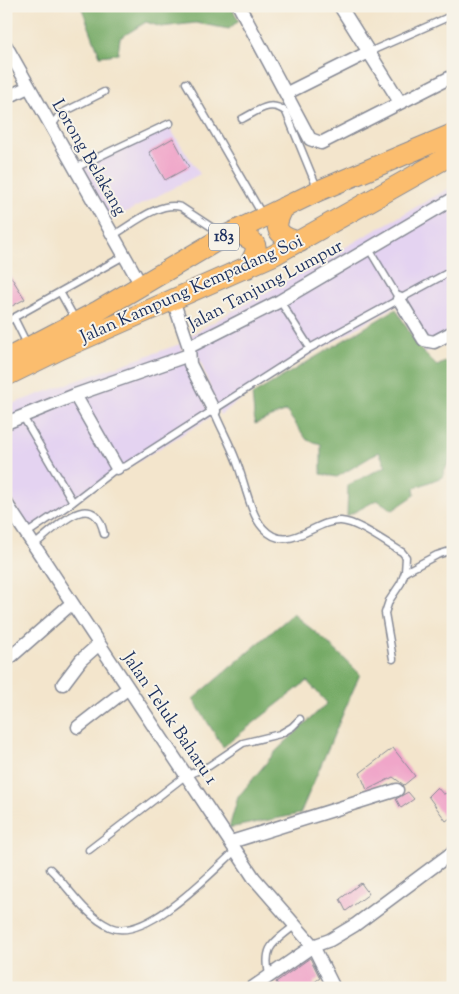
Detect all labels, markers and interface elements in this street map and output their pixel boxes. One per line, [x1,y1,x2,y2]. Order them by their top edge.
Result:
street label: Lorong Belakang [44,95,132,221]
road number: 183 [209,223,239,250]
street label: Jalan Kampung Kempadang Soi [76,229,308,351]
street label: Jalan Tanjung Lumpur [183,234,348,338]
street label: Jalan Teluk Baharu 1 [114,647,223,790]

